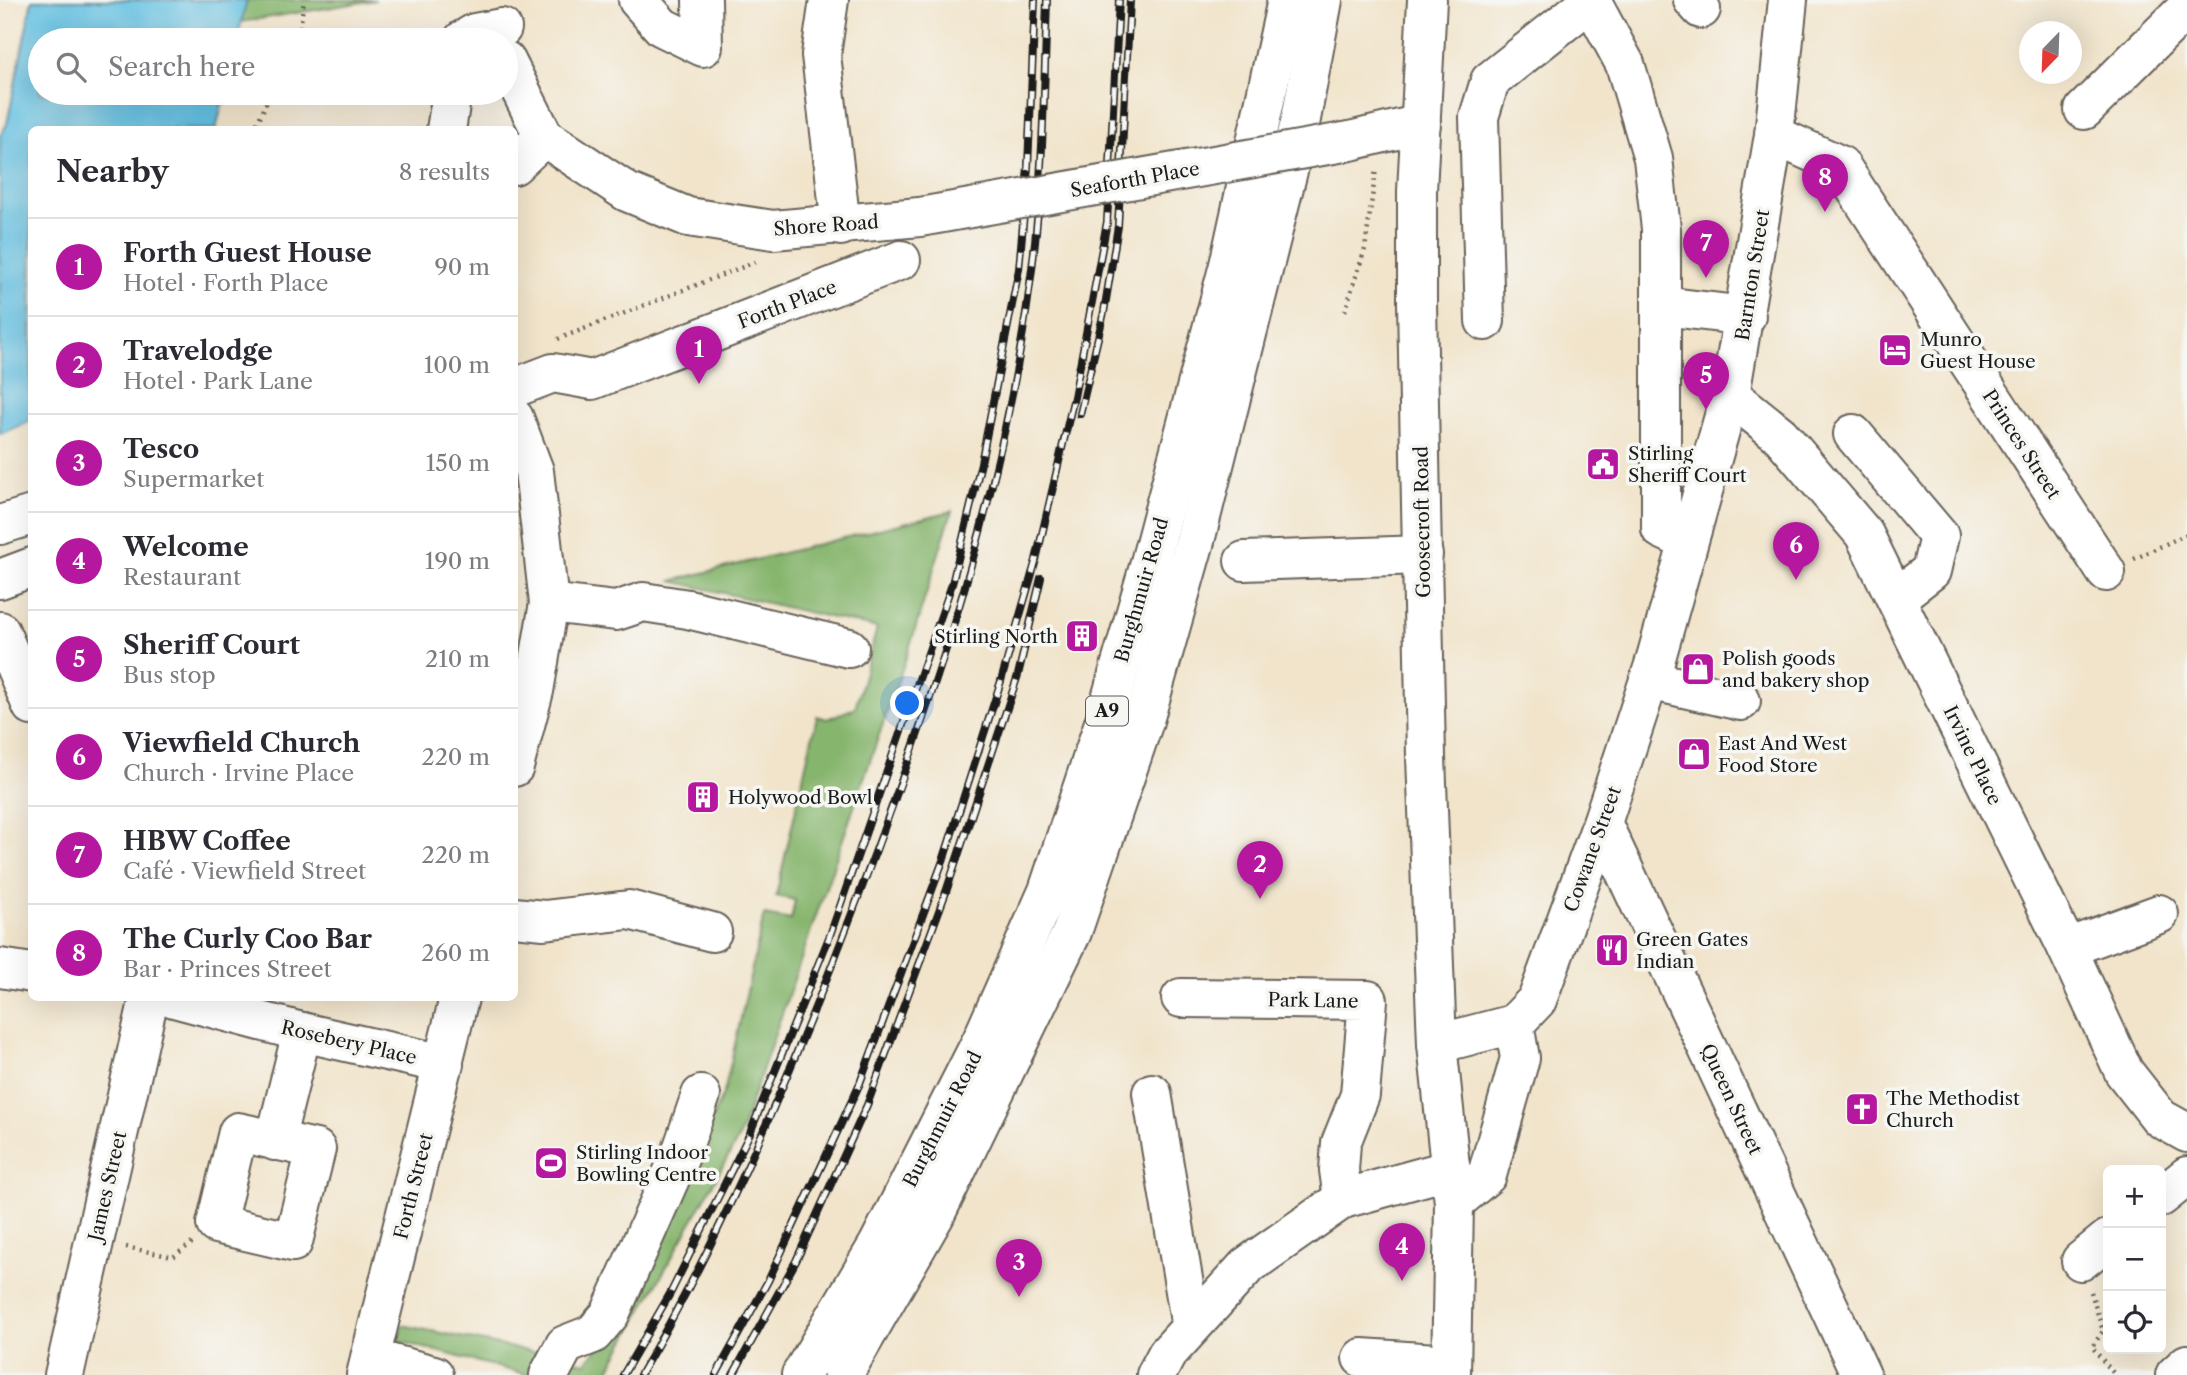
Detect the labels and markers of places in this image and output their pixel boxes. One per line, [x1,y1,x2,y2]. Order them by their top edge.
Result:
pin: 8 [1802,154,1848,212]
pin: 7 [1683,220,1729,278]
pin: 1 [676,326,722,384]
place label: Munro Guest House [1920,328,2036,373]
hotel icon: Munro Guest House [1876,331,1914,369]
pin: 5 [1683,352,1729,410]
place label: Stirling Sheriff Court [1628,442,1747,487]
public building icon: Stirling Sheriff Court [1584,445,1622,483]
pin: 6 [1773,522,1819,580]
building icon: Stirling North [1063,617,1101,655]
place label: Stirling North [934,625,1058,648]
place label: Polish goods and bakery shop [1722,647,1870,692]
shop icon: Polish goods and bakery shop [1679,650,1717,688]
place label: East And West Food Store [1718,732,1847,777]
shop icon: East And West Food Store [1675,735,1713,773]
building icon: Holywood Bowl [684,778,722,816]
place label: Holywood Bowl [728,786,873,809]
pin: 2 [1237,841,1283,899]
place label: Green Gates Indian [1636,928,1748,973]
restaurant icon: Green Gates Indian [1593,931,1631,969]
place label: The Methodist Church [1886,1087,2020,1132]
church icon: The Methodist Church [1843,1090,1881,1128]
place label: Stirling Indoor Bowling Centre [576,1141,717,1186]
sports icon: Stirling Indoor Bowling Centre [532,1144,570,1182]
pin: 4 [1379,1223,1425,1281]
pin: 3 [996,1239,1042,1297]

